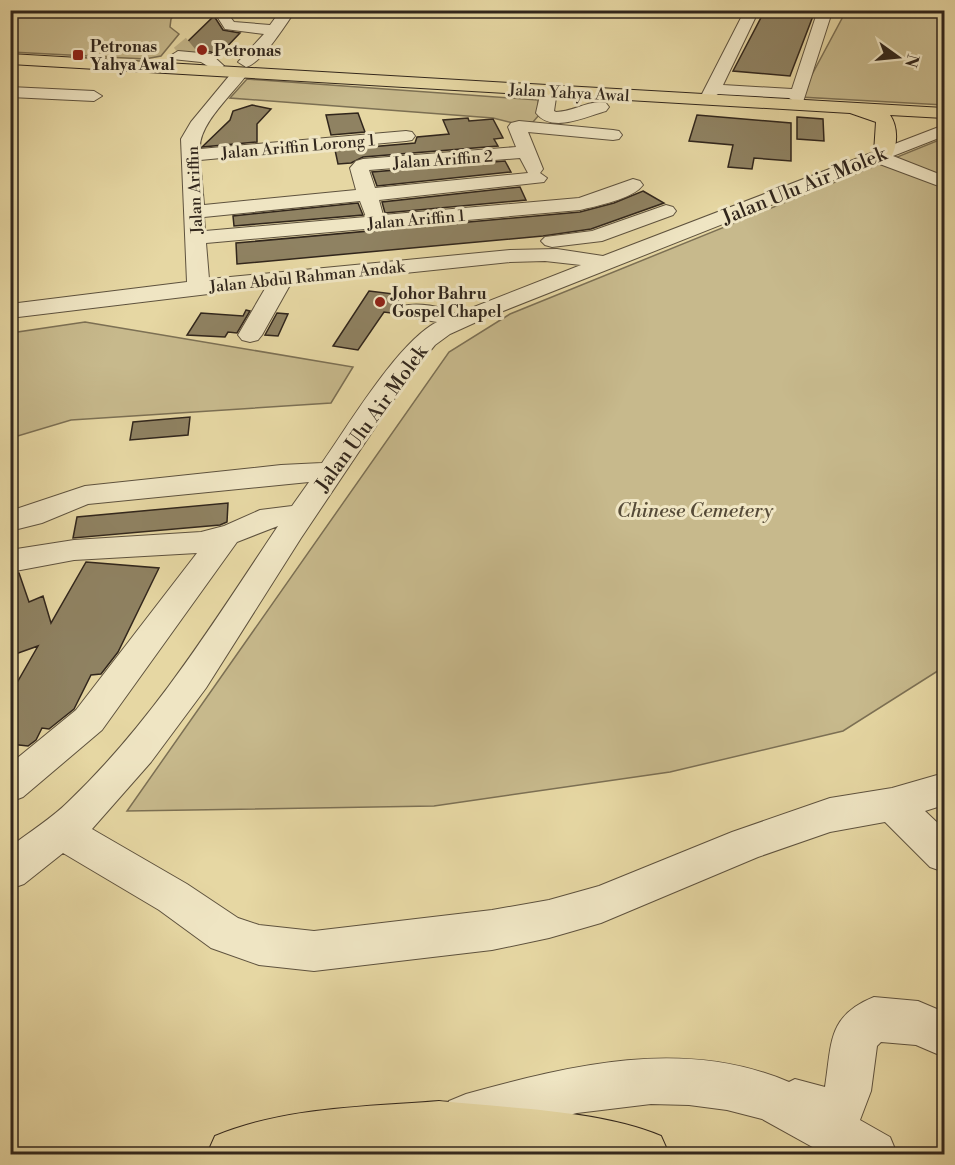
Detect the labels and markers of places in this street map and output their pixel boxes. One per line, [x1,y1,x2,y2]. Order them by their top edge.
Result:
place label: Petronas Yahya Awal [90,37,176,75]
place label: Petronas [214,41,281,61]
marker: Petronas [195,43,209,57]
marker: Petronas Yahya Awal [71,48,85,62]
place label: Johor Bahru Gospel Chapel [390,284,502,322]
marker: Johor Bahru Gospel Chapel [373,295,387,309]

